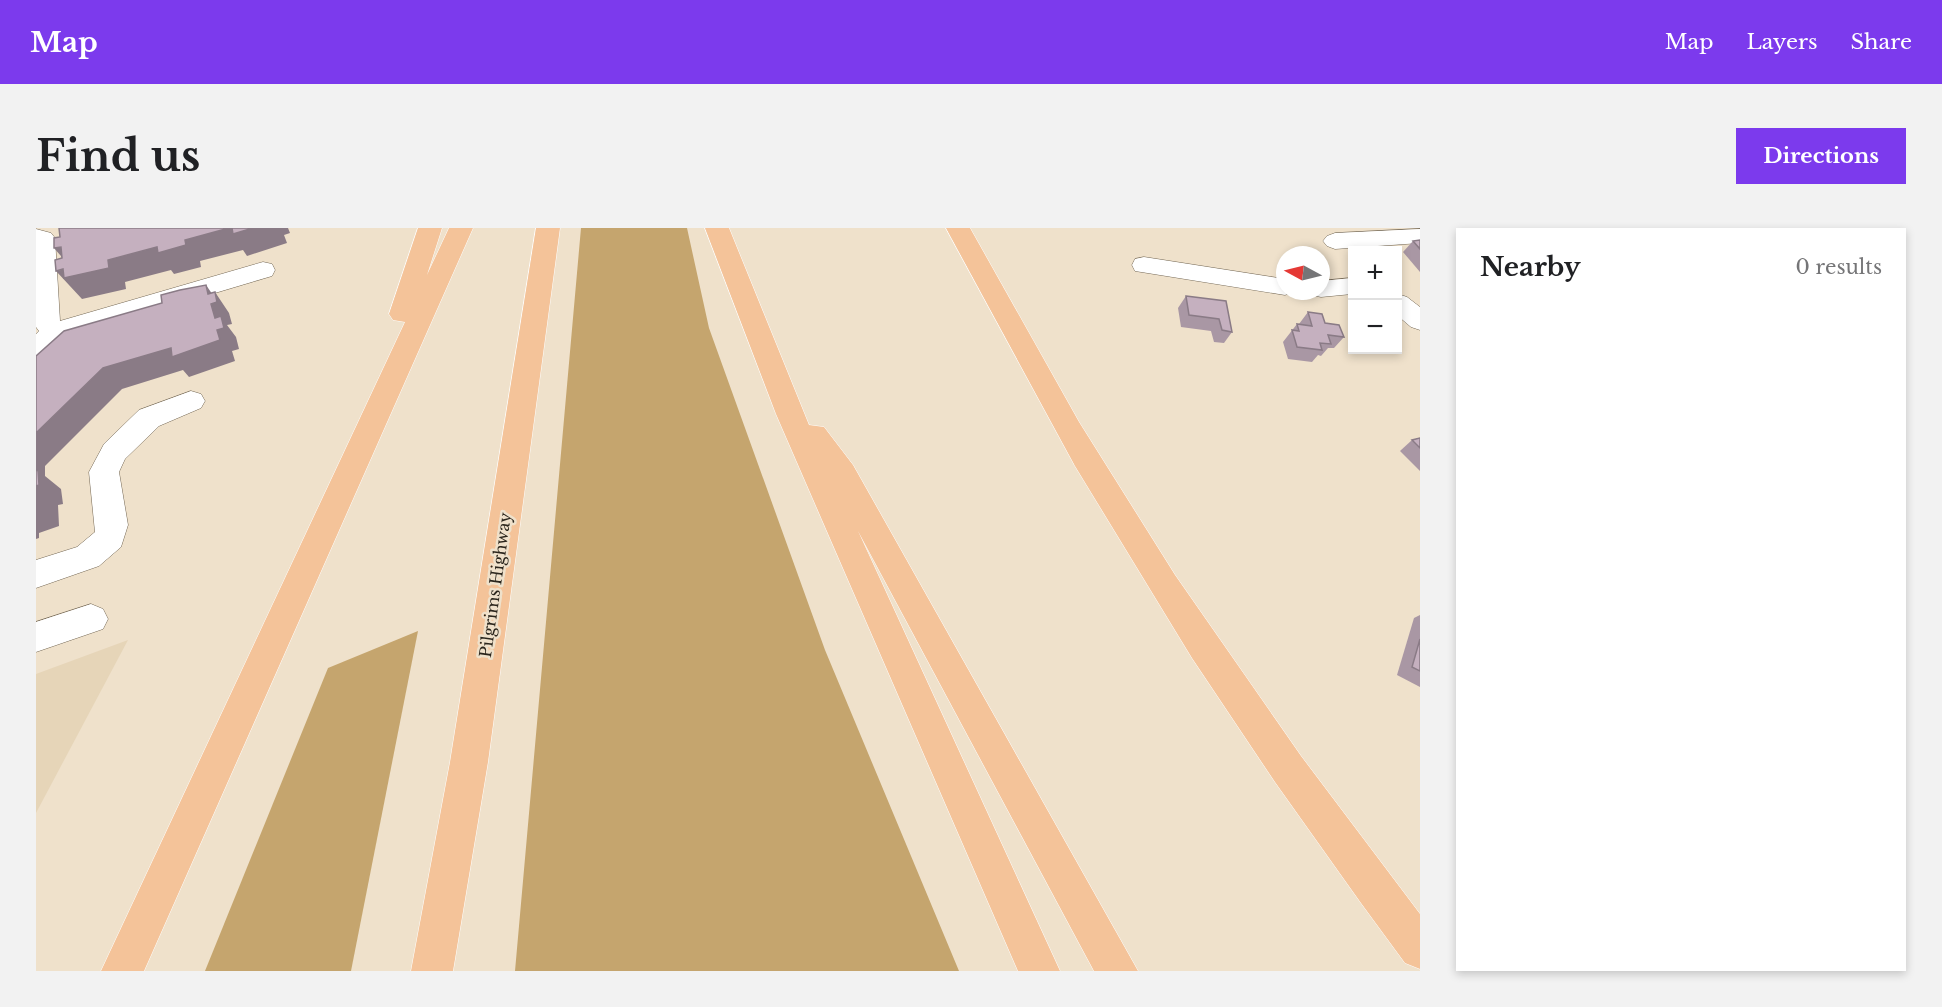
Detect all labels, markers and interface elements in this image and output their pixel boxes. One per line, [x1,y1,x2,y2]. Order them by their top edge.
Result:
text: Map [30,25,98,60]
text: Map [1665,29,1714,55]
text: Layers [1747,29,1818,55]
text: Share [1851,29,1912,55]
button: Directions [1736,128,1906,184]
text: Find us [36,130,200,182]
north arrow [1276,246,1330,300]
map controls [1348,246,1402,354]
button: + [1348,246,1402,300]
text: Nearby [1480,251,1581,283]
text: 0 results [1796,255,1882,279]
button: − [1348,300,1402,354]
street label: Pilgrims Highway [475,511,515,659]

